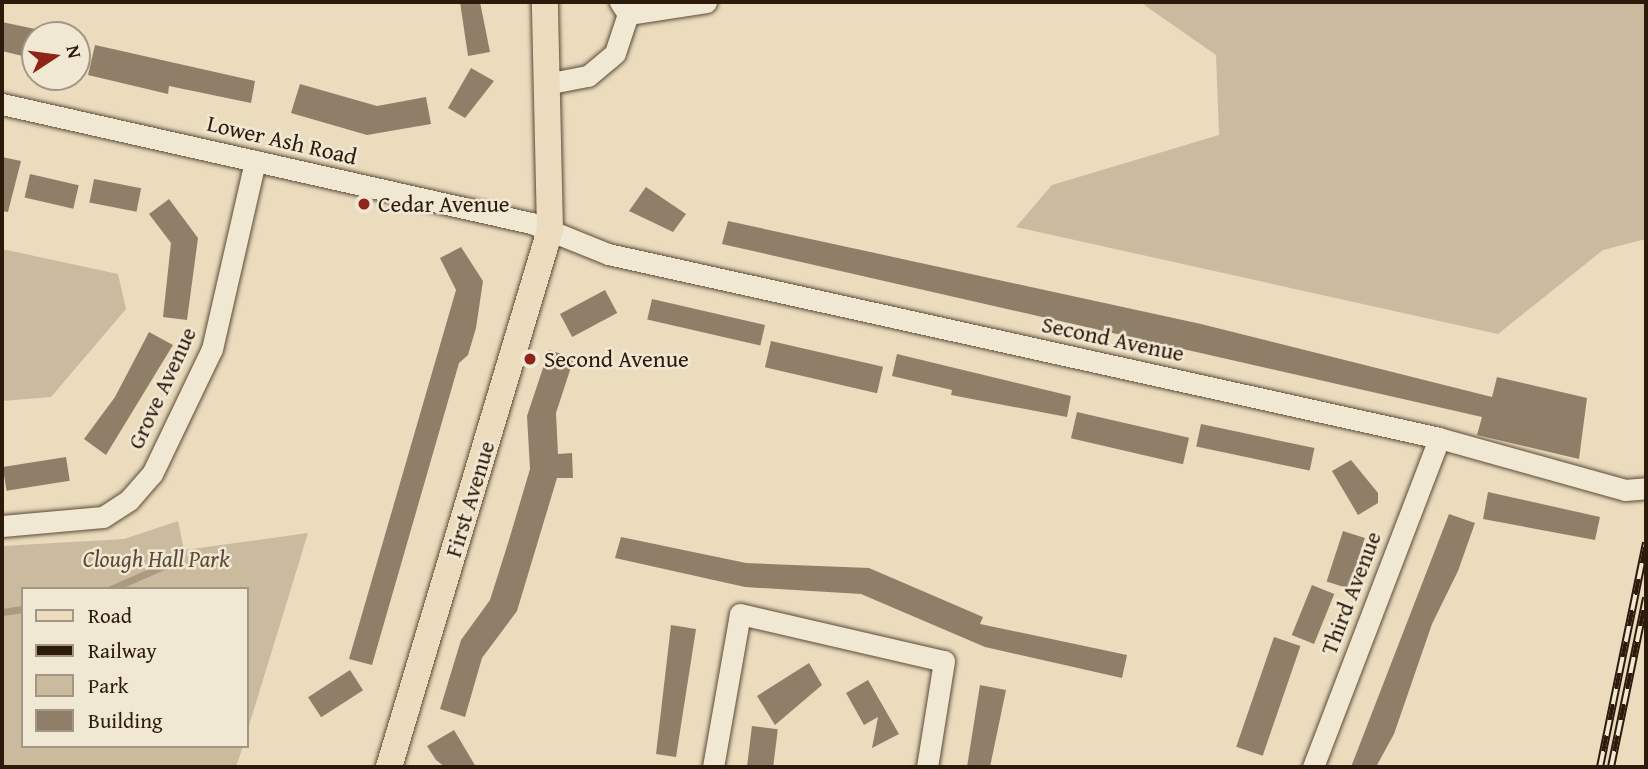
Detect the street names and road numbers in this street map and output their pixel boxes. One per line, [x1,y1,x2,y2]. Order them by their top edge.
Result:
street label: Lower Ash Road [204,109,360,171]
street label: Second Avenue [1039,310,1187,368]
street label: Grove Avenue [122,323,202,453]
street label: First Avenue [439,438,501,560]
street label: Third Avenue [1315,528,1387,658]

